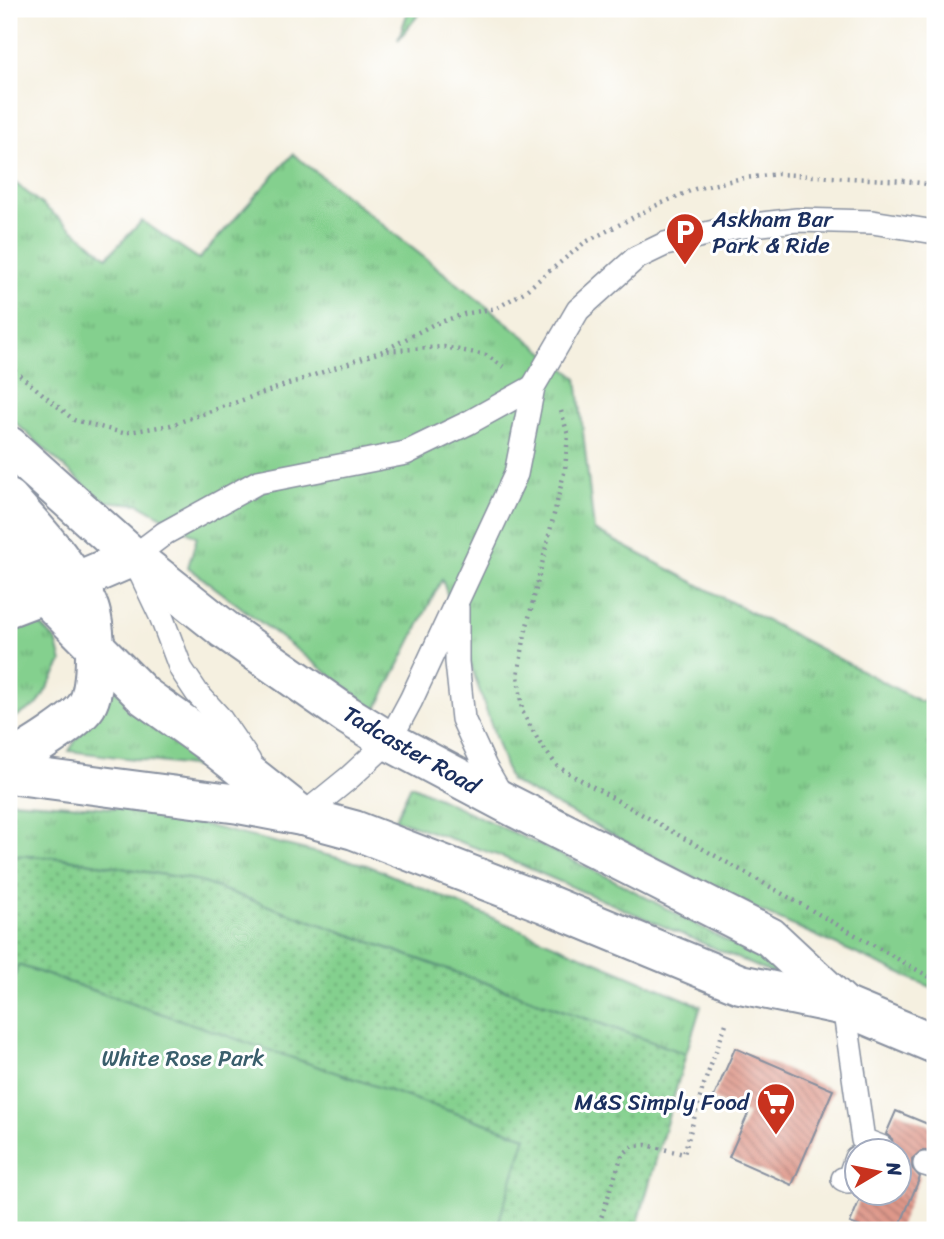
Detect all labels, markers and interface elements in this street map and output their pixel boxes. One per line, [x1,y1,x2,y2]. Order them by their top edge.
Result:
place label: Askham Bar Park & Ride [711,199,834,266]
parking icon: Askham Bar Park & Ride [664,211,706,266]
street label: Tadcaster Road [335,694,489,807]
park label: White Rose Park [102,1038,264,1079]
supermarket icon: M&S Simply Food [755,1081,797,1136]
place label: M&S Simply Food [574,1082,751,1123]
north arrow [842,1138,912,1208]
text: N [877,1159,912,1179]

